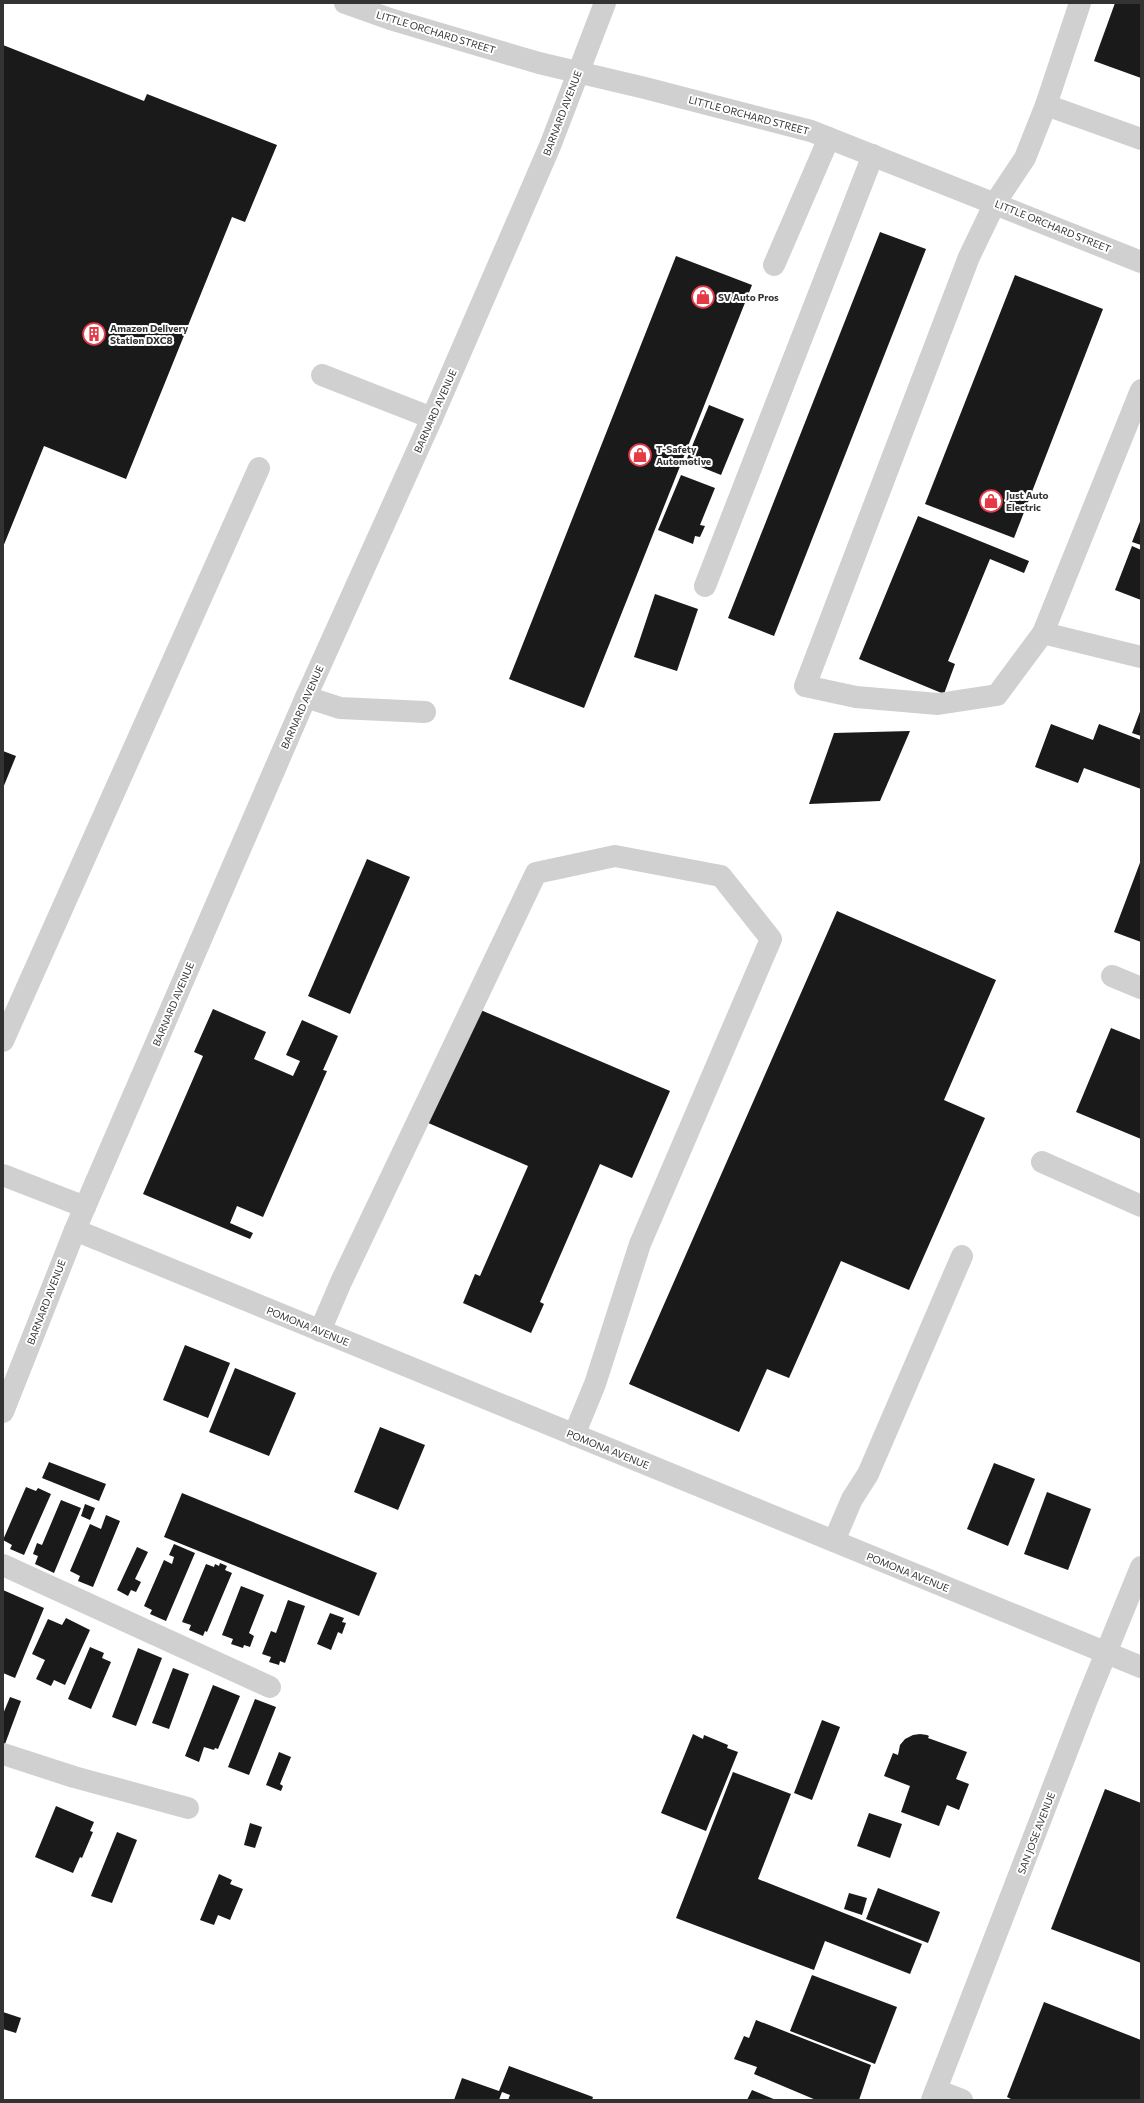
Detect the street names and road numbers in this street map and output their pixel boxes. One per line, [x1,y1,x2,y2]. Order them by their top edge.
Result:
street label: LITTLE ORCHARD STREET [375,8,498,56]
street label: BARNARD AVENUE [540,69,584,157]
street label: LITTLE ORCHARD STREET [688,93,811,137]
street label: LITTLE ORCHARD STREET [993,197,1113,255]
street label: BARNARD AVENUE [411,367,459,455]
street label: BARNARD AVENUE [278,663,326,751]
street label: BARNARD AVENUE [150,960,196,1048]
street label: BARNARD AVENUE [24,1258,68,1346]
street label: POMONA AVENUE [265,1304,351,1348]
street label: POMONA AVENUE [565,1427,651,1471]
street label: POMONA AVENUE [865,1550,951,1594]
street label: SAN JOSE AVENUE [1015,1790,1057,1876]

